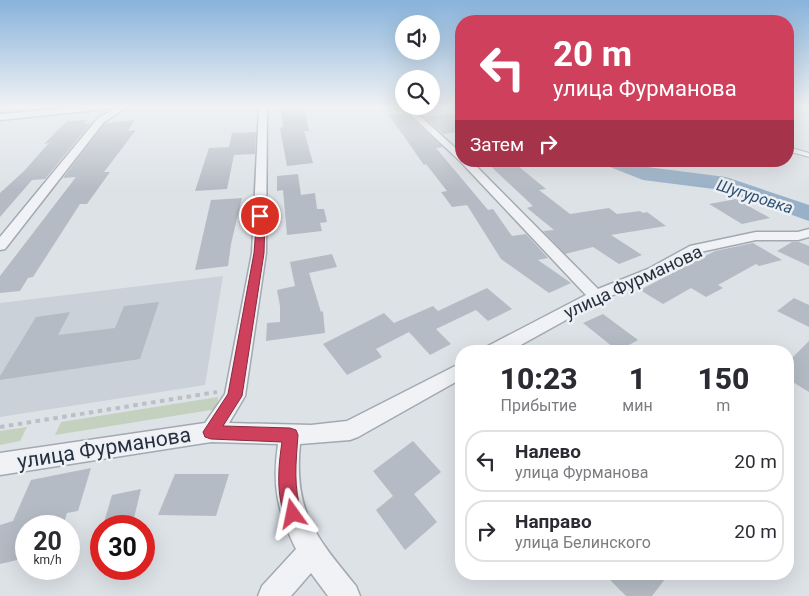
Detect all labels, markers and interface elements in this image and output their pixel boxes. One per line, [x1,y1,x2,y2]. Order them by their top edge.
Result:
map controls [395,15,440,115]
button: sound [395,15,440,60]
text: 20 m [553,34,632,75]
icon: left [470,35,535,100]
button: search [395,70,440,115]
text: улица Фурманова [553,76,737,101]
icon: right [534,130,562,158]
text: Затем [470,133,524,156]
water label: Шугуровка [714,175,795,218]
pin [239,195,281,237]
icon: arrive [246,202,274,230]
street label: улица Фурманова [560,240,705,323]
text: 10:23 [500,361,578,396]
text: 1 [629,361,646,396]
text: 150 [697,361,749,396]
text: Прибытие [501,396,577,415]
text: мин [622,396,653,415]
text: m [716,396,730,415]
street label: улица Фурманова [16,422,192,474]
text: Налево [515,440,581,463]
icon: left [472,447,500,475]
text: 20 m [734,450,777,473]
text: улица Фурманова [515,463,649,482]
position arrow [266,487,318,539]
text: Направо [515,510,592,533]
speed limit sign: 30 [90,515,155,580]
icon: right [472,517,500,545]
text: 20 m [734,520,777,543]
text: 20 [33,527,62,556]
text: улица Белинского [515,533,651,552]
text: km/h [33,553,62,567]

